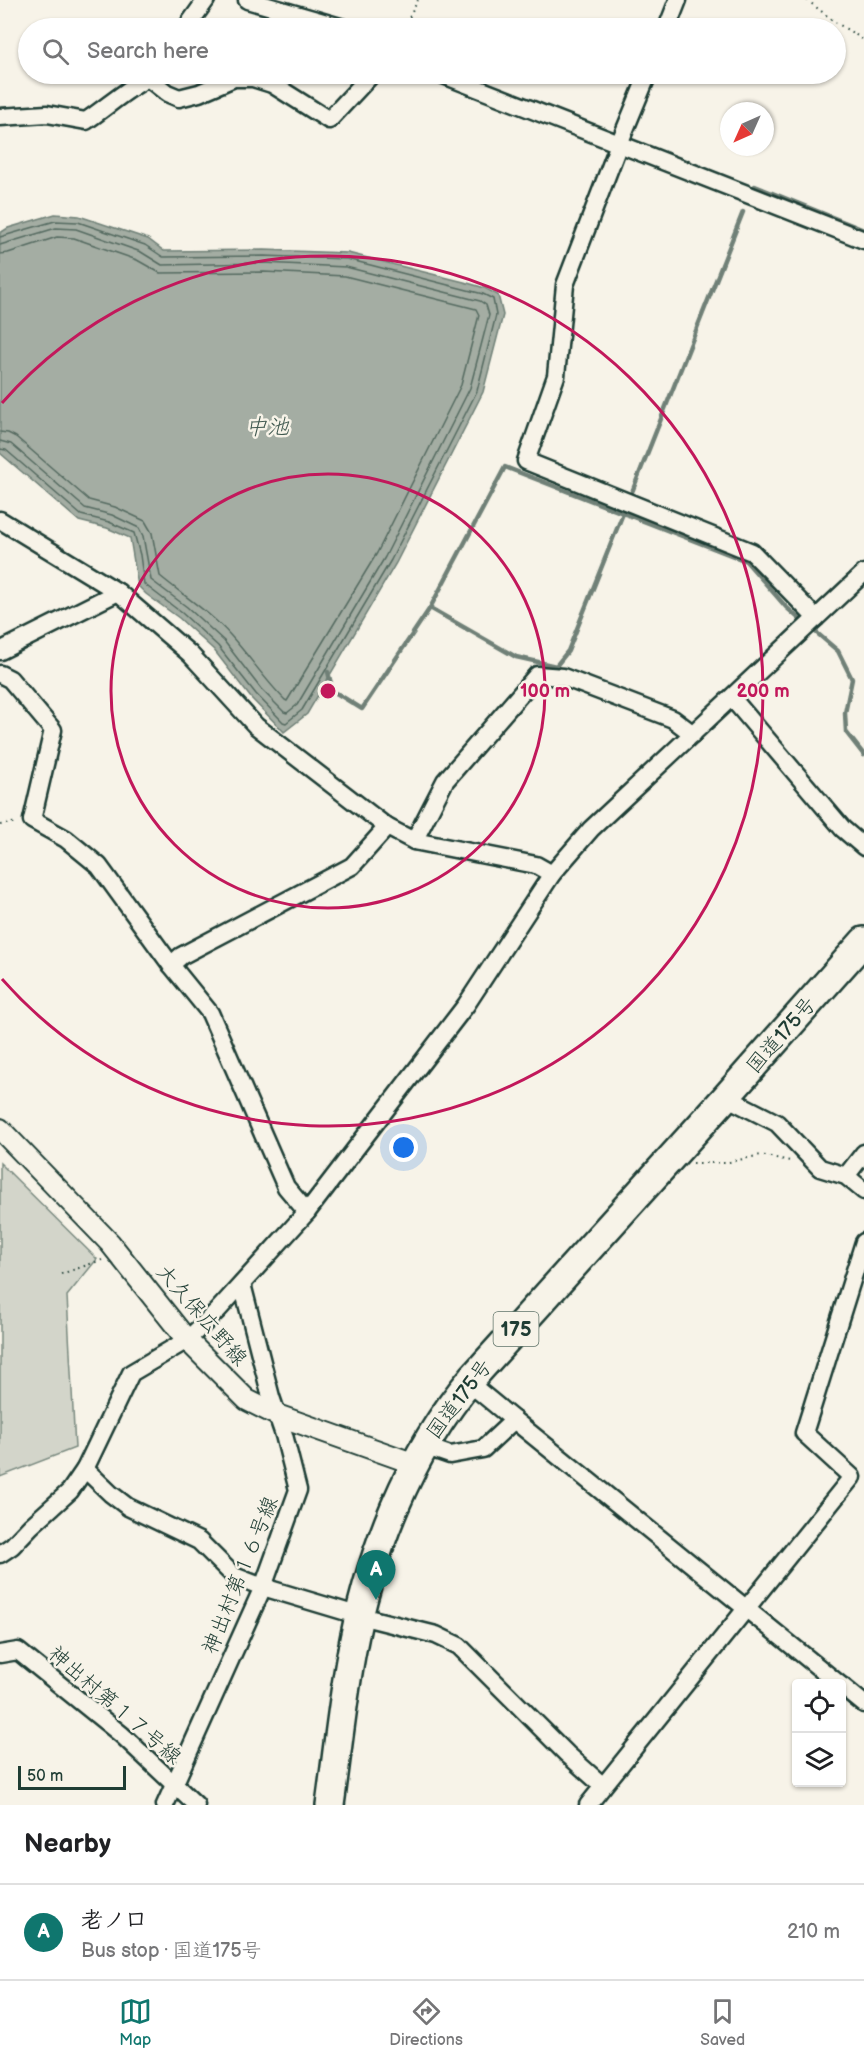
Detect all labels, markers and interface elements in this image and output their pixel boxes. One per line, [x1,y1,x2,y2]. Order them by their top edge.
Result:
search box [18,18,846,84]
icon: search [39,35,72,68]
text: Search here [87,38,209,65]
north arrow [720,102,774,156]
water label: 中池 [245,414,290,441]
centre of rings [318,681,338,701]
text: 100 m [520,681,570,702]
text: 200 m [736,681,790,702]
street label: 国道175号 [741,992,821,1079]
your location [389,1133,418,1162]
street label: 大久保広野線 [151,1260,252,1371]
road number: 175 [494,1312,538,1346]
street label: 国道175号 [421,1354,498,1444]
street label: 神出村第１６号線 [197,1493,284,1658]
pin: A [356,1550,395,1600]
street label: 神出村第１７号線 [43,1641,186,1770]
map controls [792,1679,846,1787]
button: locate [792,1679,846,1733]
button: layers [792,1733,846,1787]
scale bar [18,1763,126,1790]
text: 50 m [27,1767,63,1786]
text: Nearby [24,1829,111,1860]
text: 老ノ口 [81,1907,147,1934]
text: A [37,1920,50,1944]
text: 210 m [787,1920,840,1944]
text: Bus stop · 国道175号 [81,1939,262,1963]
tab: Map [119,1995,152,2050]
tab: Directions [389,1995,463,2050]
tab: Saved [700,1995,745,2050]

